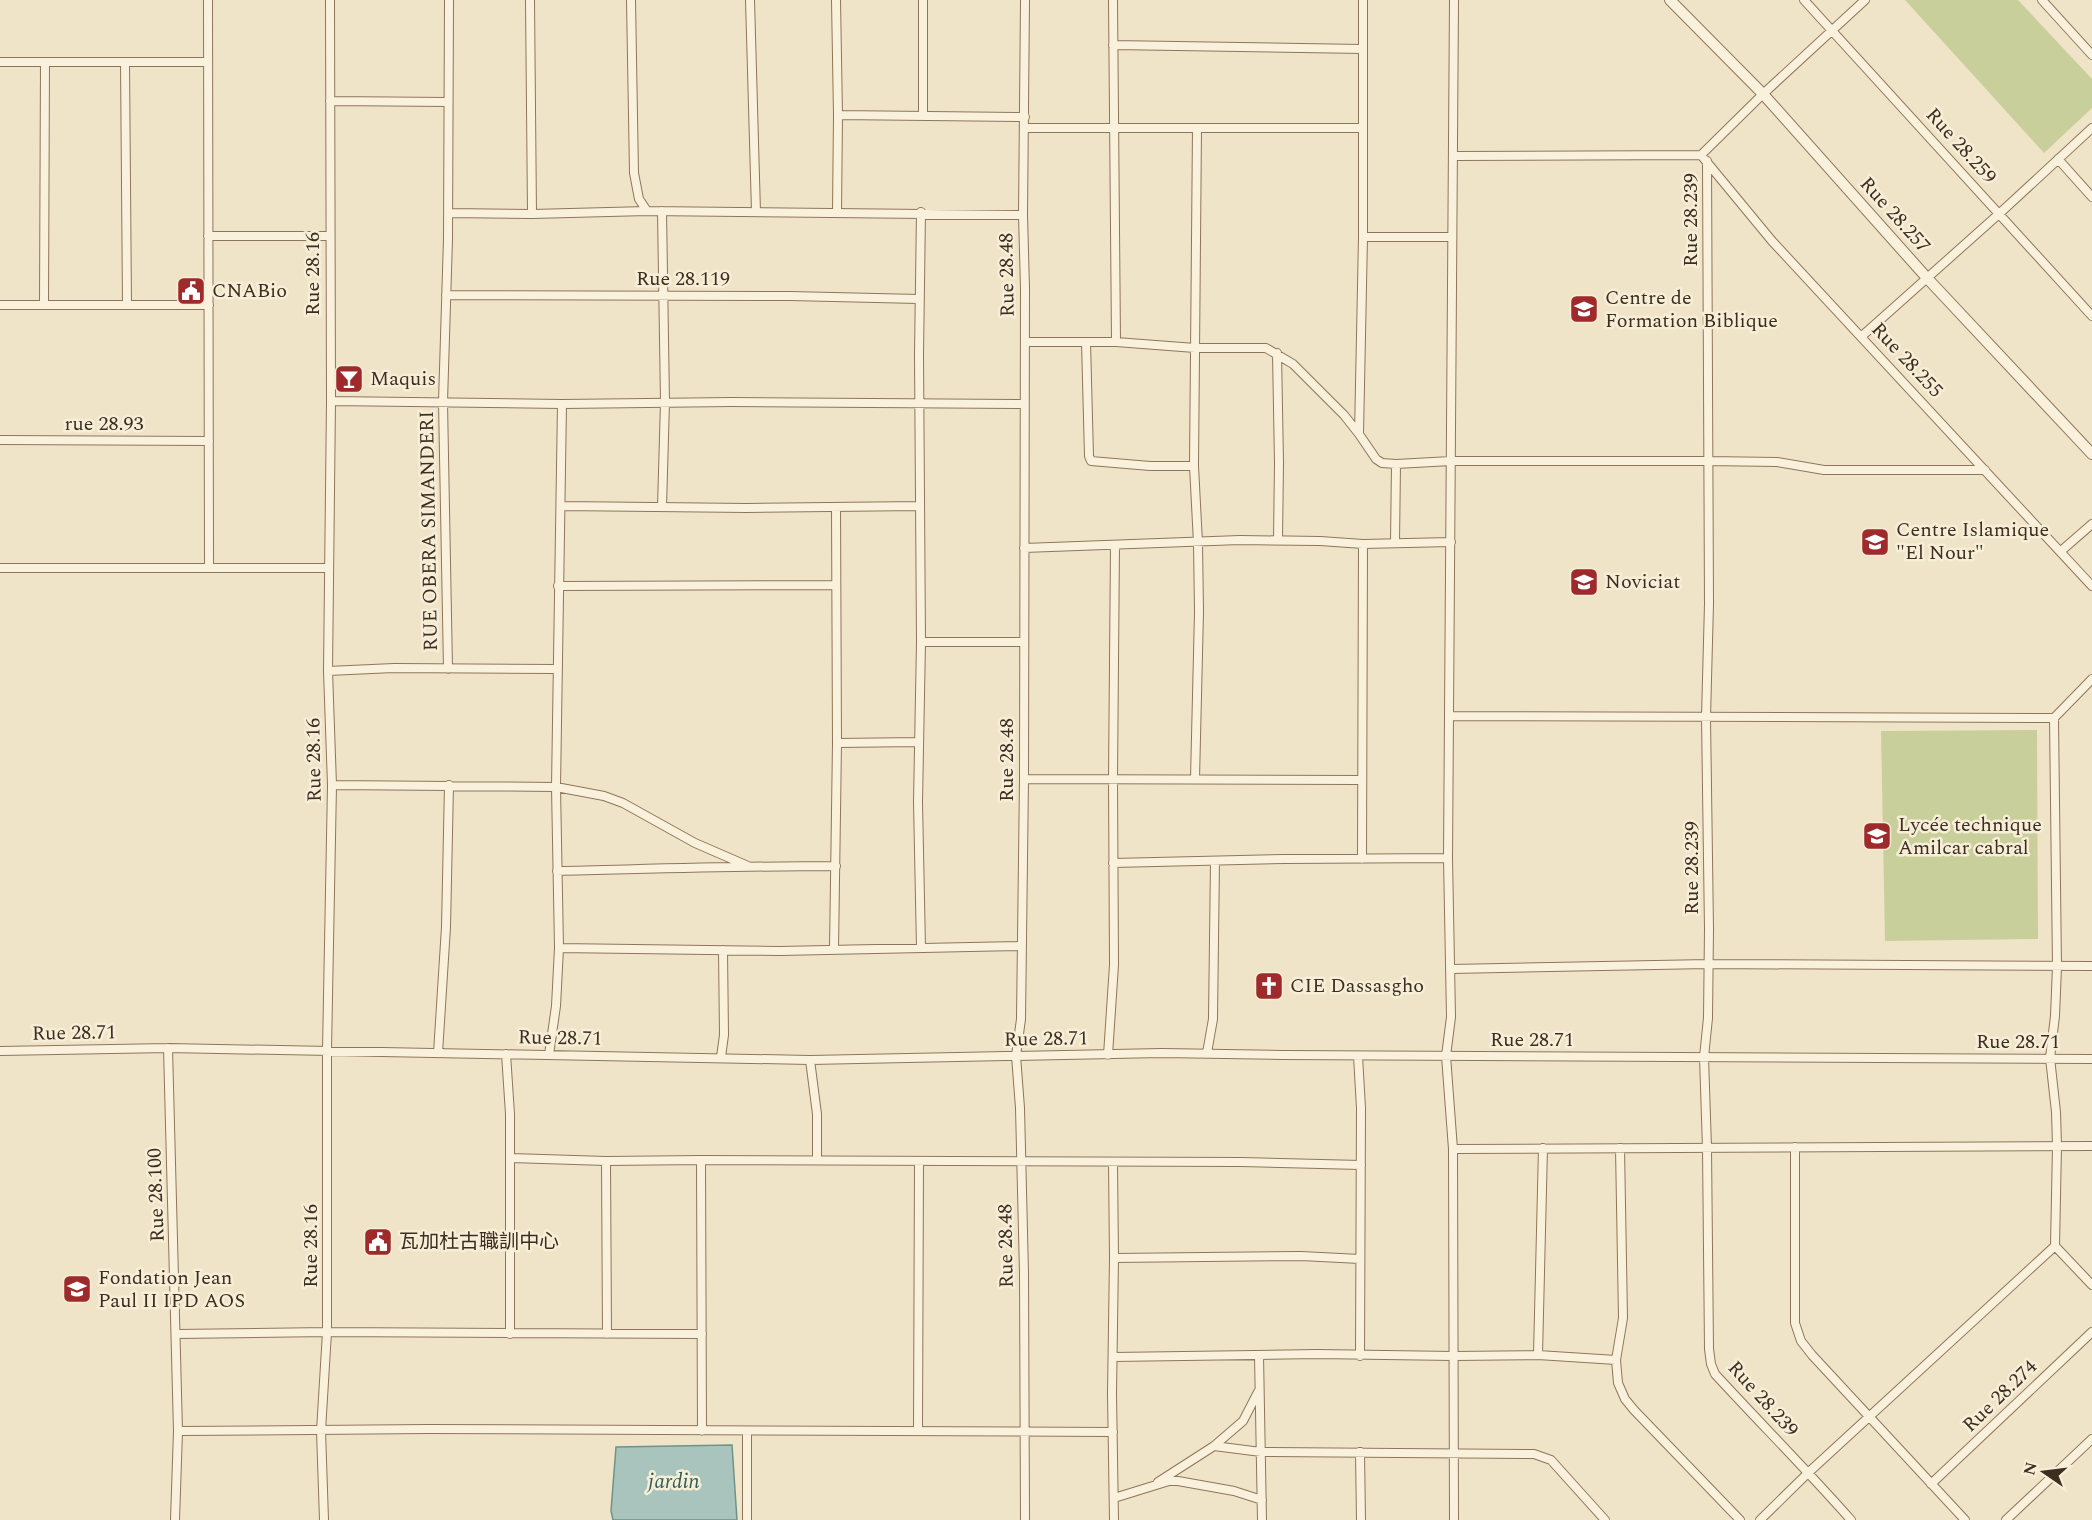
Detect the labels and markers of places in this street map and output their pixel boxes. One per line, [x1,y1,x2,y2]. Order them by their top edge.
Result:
public building icon: CNABio [175,275,207,307]
place label: CNABio [212,276,287,306]
place label: Centre de Formation Biblique [1605,283,1778,336]
school or university icon: Centre de Formation Biblique [1568,293,1600,325]
bar icon: Maquis [333,363,365,395]
place label: Maquis [370,364,436,394]
place label: Centre Islamique "El Nour" [1896,515,2049,568]
school or university icon: Centre Islamique "El Nour" [1859,526,1891,558]
school or university icon: Noviciat [1568,566,1600,598]
place label: Noviciat [1605,567,1680,597]
place label: Lycée technique Amilcar cabral [1898,810,2042,863]
school or university icon: Lycée technique Amilcar cabral [1861,820,1893,852]
church icon: CIE Dassasgho [1253,970,1285,1002]
place label: CIE Dassasgho [1290,971,1424,1001]
public building icon: 瓦加杜古職訓中心 [362,1226,394,1258]
place label: 瓦加杜古職訓中心 [399,1227,559,1257]
place label: Fondation Jean Paul II IPD AOS [98,1263,245,1316]
school or university icon: Fondation Jean Paul II IPD AOS [61,1273,93,1305]

